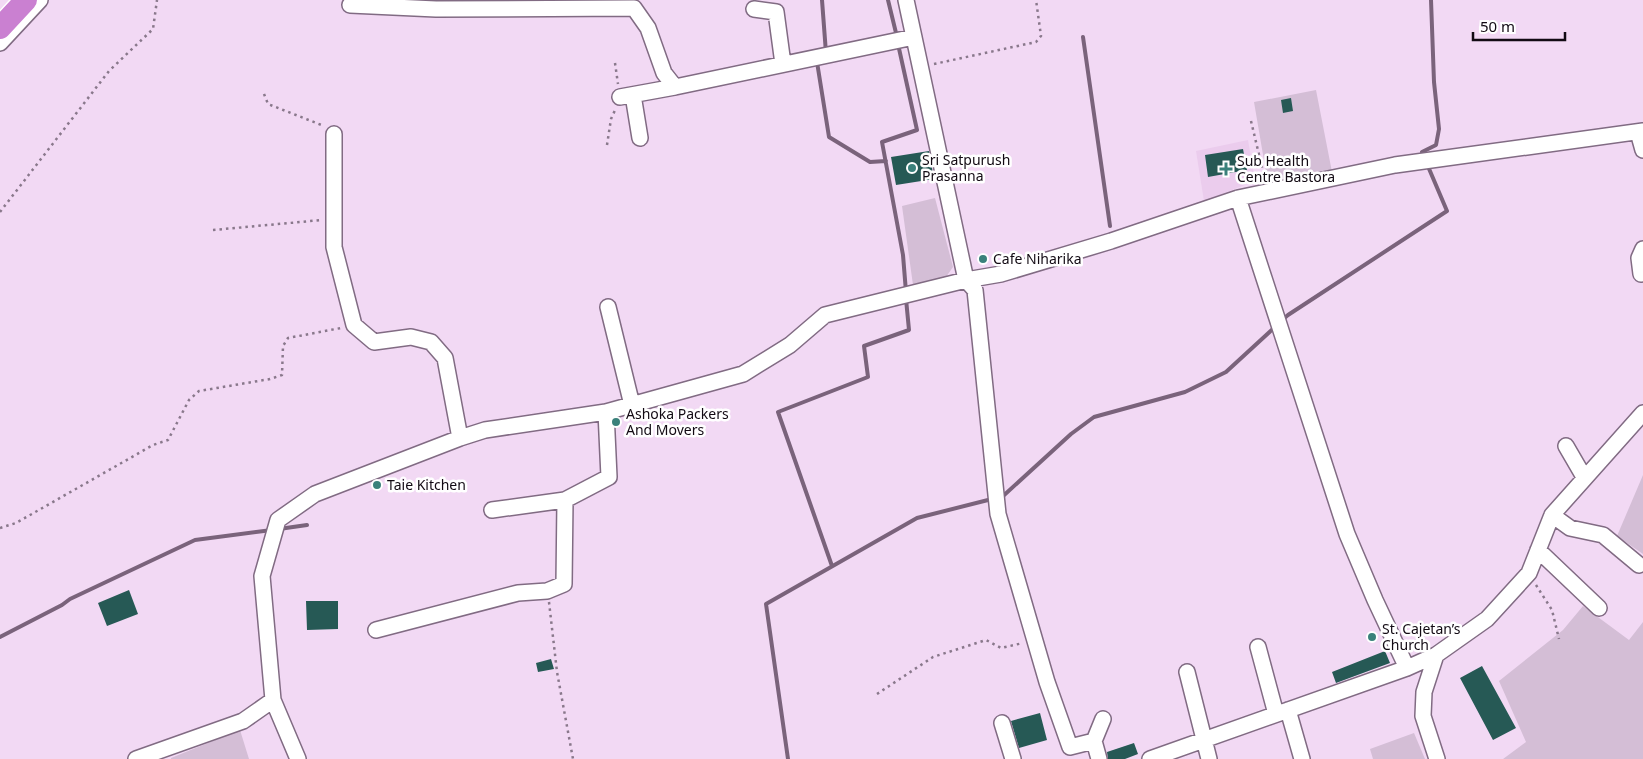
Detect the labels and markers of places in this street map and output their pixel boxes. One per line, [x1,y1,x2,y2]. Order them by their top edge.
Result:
place label: Sri Satpurush Prasanna [922,150,1010,185]
place label: Sub Health Centre Bastora [1237,151,1335,186]
marker: Sri Satpurush Prasanna [906,162,918,174]
marker: Sub Health Centre Bastora [1219,162,1233,176]
place label: Cafe Niharika [993,249,1082,268]
marker: Cafe Niharika [977,253,989,265]
place label: Ashoka Packers And Movers [626,404,729,439]
marker: Ashoka Packers And Movers [610,416,622,428]
place label: Taie Kitchen [387,475,466,494]
marker: Taie Kitchen [371,479,383,491]
place label: St. Cajetan’s Church [1382,619,1461,654]
marker: St. Cajetan’s Church [1366,631,1378,643]

